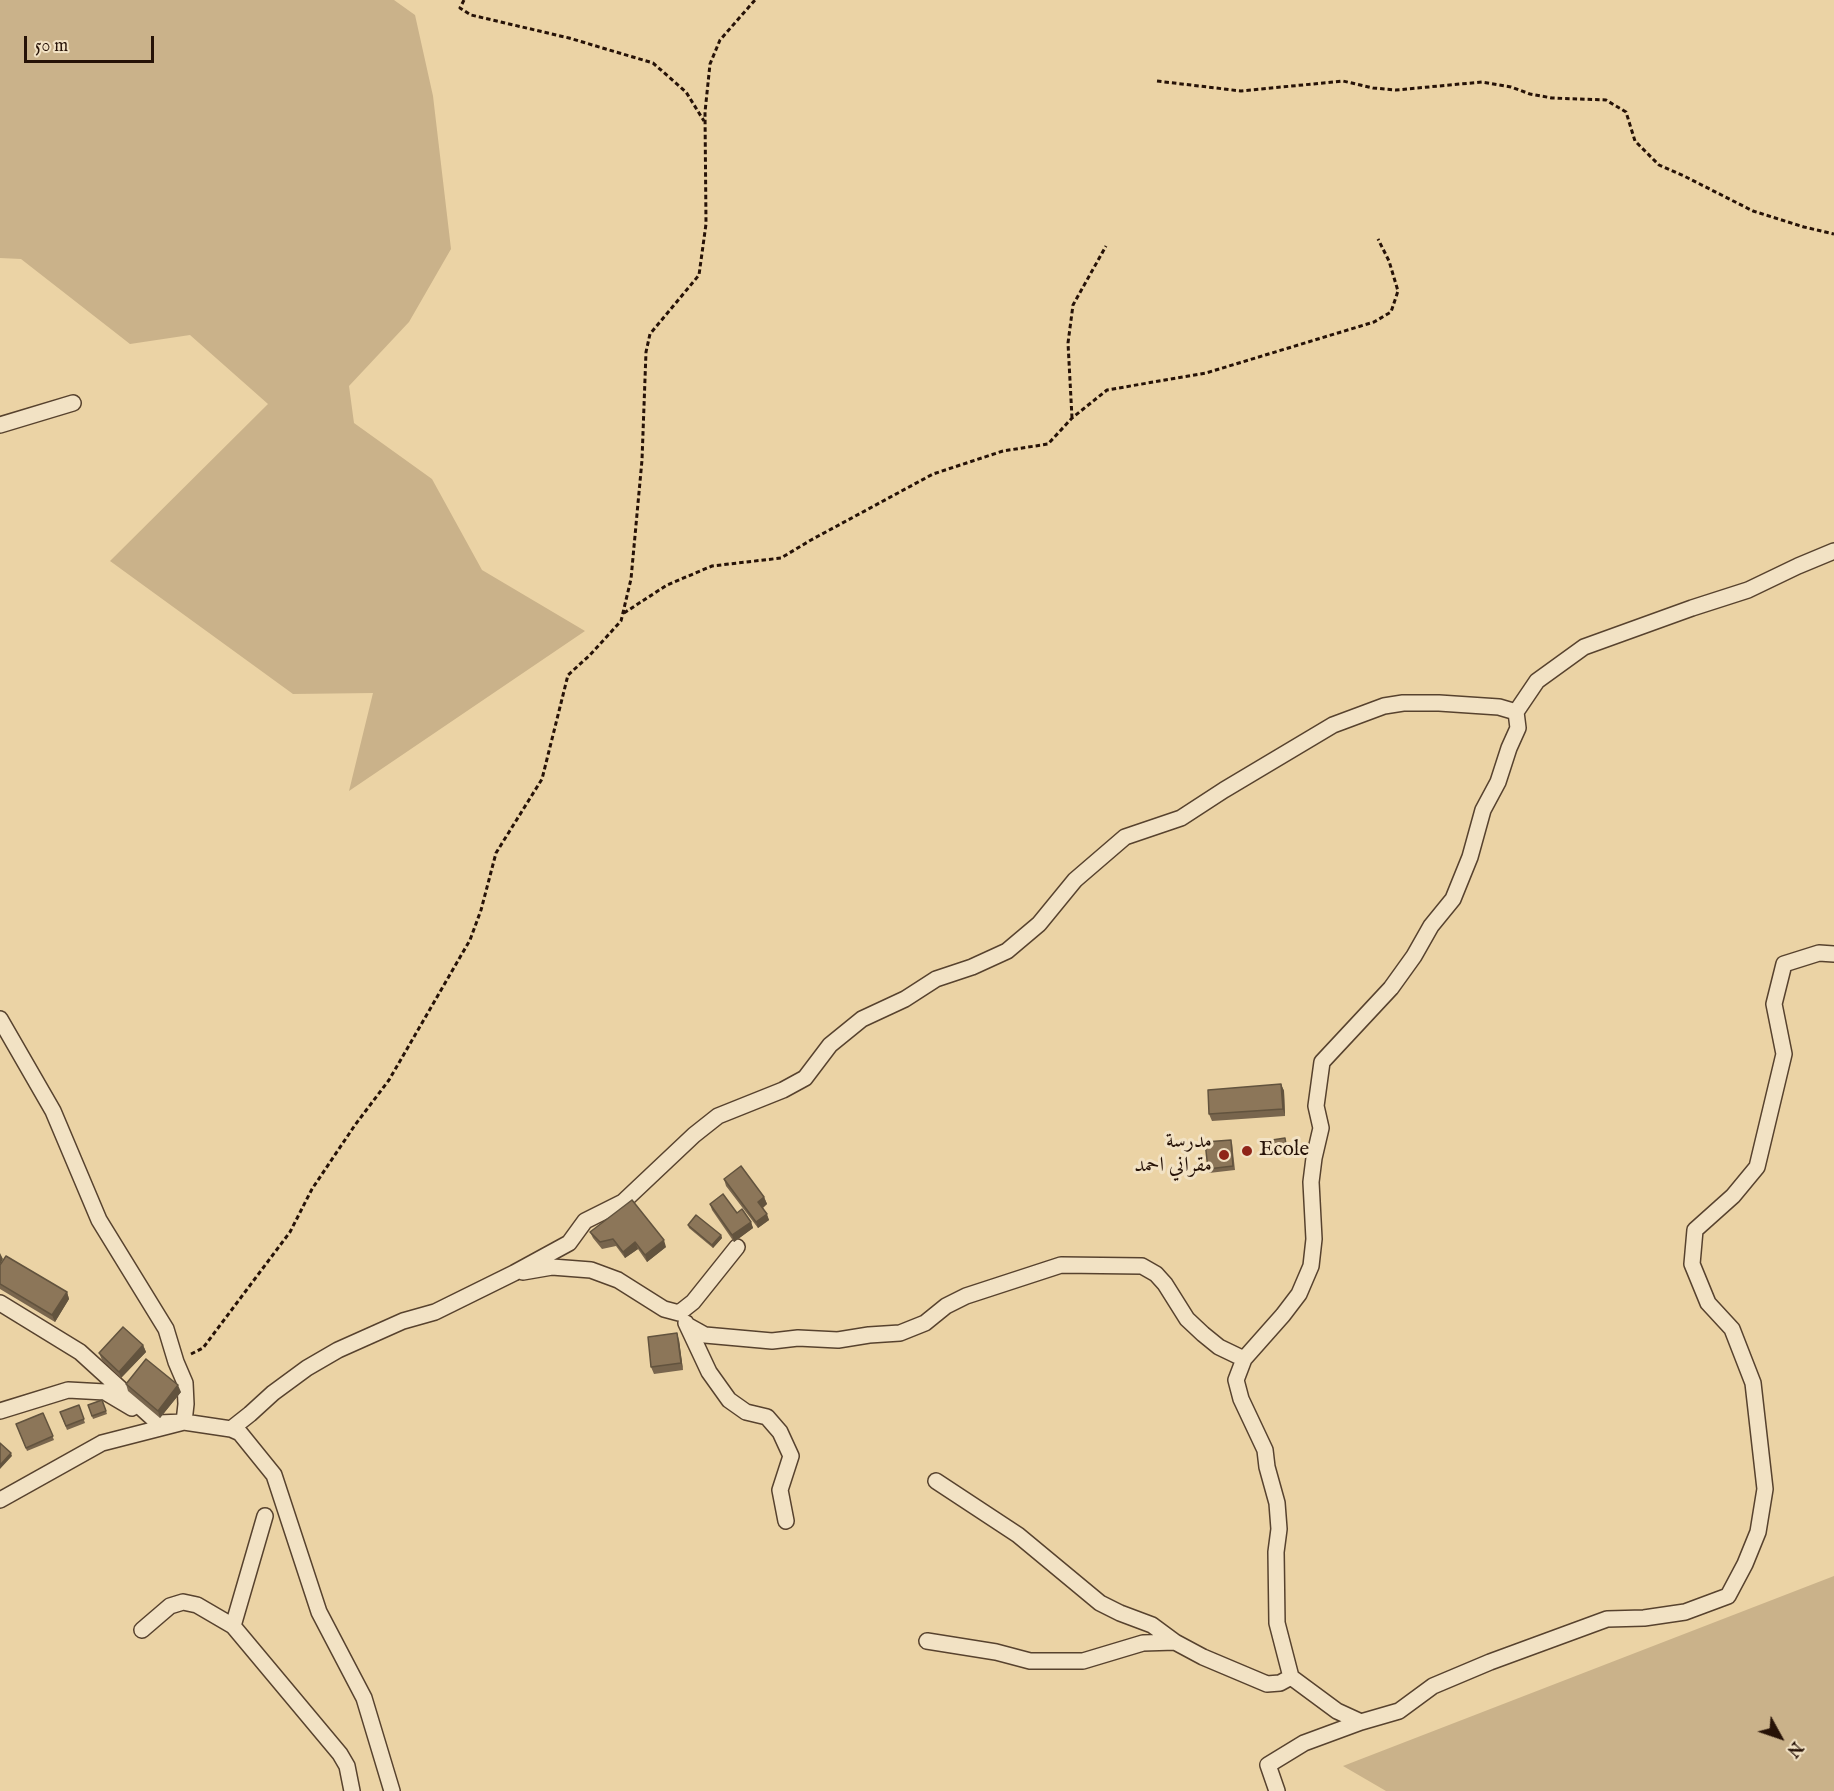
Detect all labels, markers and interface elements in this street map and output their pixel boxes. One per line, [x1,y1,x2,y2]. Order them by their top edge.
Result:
scale bar [27,24,158,62]
text: 50 m [35,35,68,58]
place label: مدرسة مقراني احمد [1134,1130,1212,1180]
place label: Ecole [1259,1138,1309,1164]
marker: Ecole [1240,1144,1254,1158]
marker: مدرسة مقراني احمد [1217,1148,1231,1162]
north arrow [1750,1707,1810,1767]
text: N [1782,1737,1806,1760]

